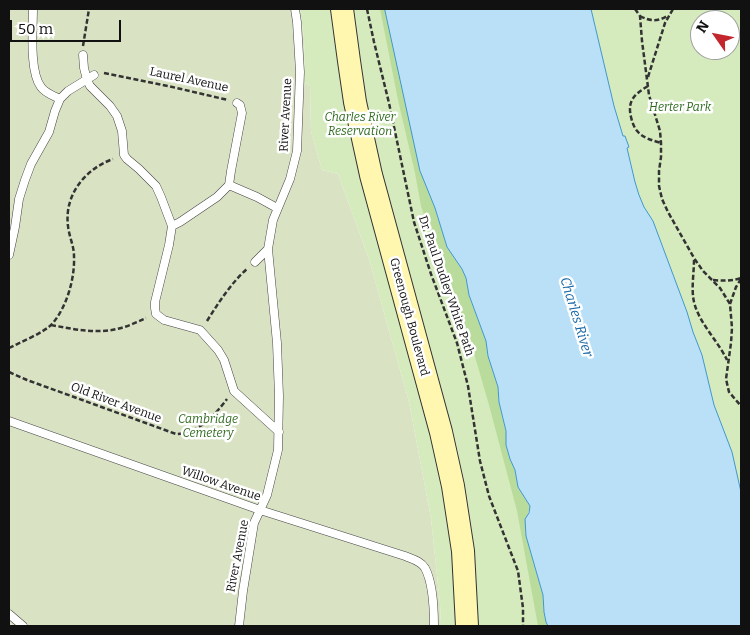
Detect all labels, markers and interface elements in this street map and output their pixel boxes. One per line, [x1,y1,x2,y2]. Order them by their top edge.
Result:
scale bar [12,10,124,42]
north arrow [690,10,740,60]
text: N [693,18,713,36]
text: 50 m [18,20,53,38]
street label: Laurel Avenue [148,65,230,95]
street label: River Avenue [277,78,295,152]
park label: Herter Park [649,101,711,115]
park label: Charles River Reservation [325,111,395,139]
street label: Dr. Paul Dudley White Path [415,214,477,358]
street label: Greenough Boulevard [386,256,432,378]
water label: Charles River [556,275,596,359]
street label: Old River Avenue [69,380,163,426]
park label: Cambridge Cemetery [178,413,238,441]
street label: Willow Avenue [179,464,263,504]
street label: River Avenue [224,518,252,594]

